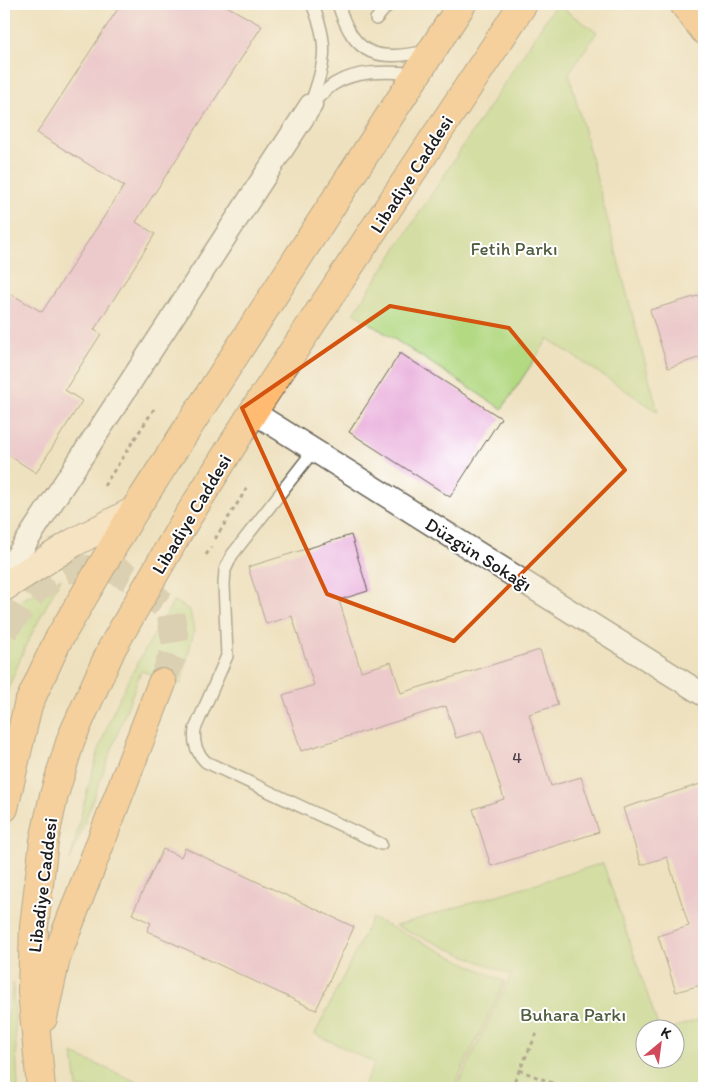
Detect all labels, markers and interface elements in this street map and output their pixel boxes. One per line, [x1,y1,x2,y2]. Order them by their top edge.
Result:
street label: Libadiye Caddesi [365,111,458,237]
park label: Fetih Parkı [470,237,558,260]
street label: Libadiye Caddesi [147,450,236,578]
street label: Düzgün Sokağı [421,513,536,596]
house number: 4 [512,748,522,767]
street label: Libadiye Caddesi [23,816,62,954]
park label: Buhara Parkı [520,1003,626,1026]
north arrow [636,1020,686,1070]
text: K [658,1023,675,1043]

